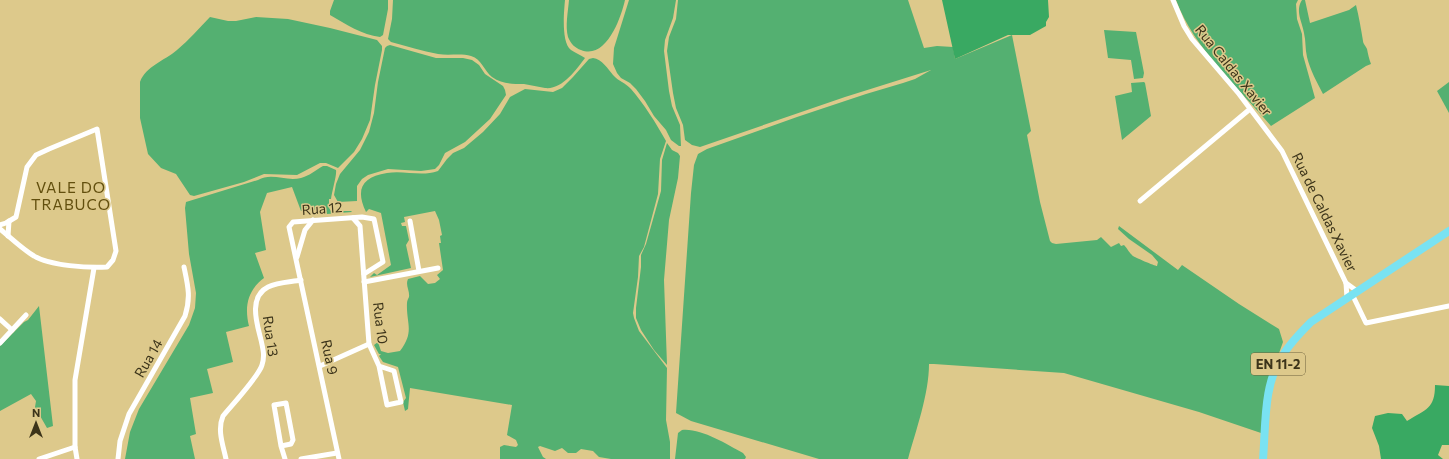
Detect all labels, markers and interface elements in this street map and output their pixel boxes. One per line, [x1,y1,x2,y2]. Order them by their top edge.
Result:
street label: Rua Caldas Xavier [1192,21,1276,119]
street label: Rua de Caldas Xavier [1289,150,1361,275]
district label: VALE DO TRABUCO [31,178,111,213]
street label: Rua 12 [301,198,343,218]
street label: Rua 10 [370,301,392,345]
street label: Rua 13 [260,314,282,358]
street label: Rua 14 [130,335,166,380]
street label: Rua 9 [318,338,342,376]
road number: EN 11-2 [1251,353,1305,375]
north arrow [16,403,56,443]
text: N [32,406,40,419]

